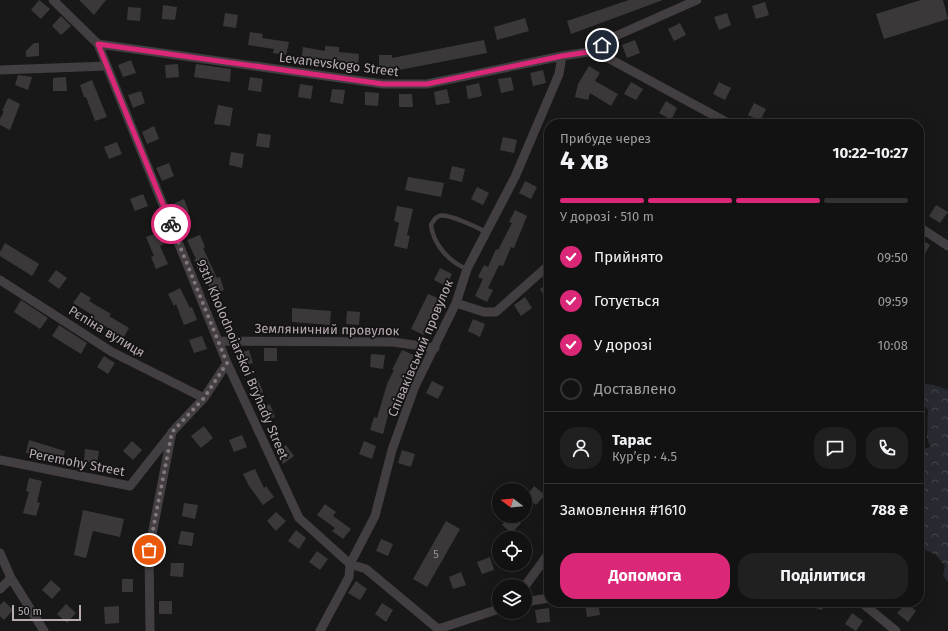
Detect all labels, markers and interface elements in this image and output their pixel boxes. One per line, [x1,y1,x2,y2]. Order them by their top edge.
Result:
pin [585,28,619,62]
icon: home [591,34,613,56]
street label: Levanevskogo Street [278,50,400,79]
text: Прибуде через [560,131,651,146]
text: 10:22–10:27 [832,144,908,162]
text: 4 хв [560,145,609,176]
courier [151,204,191,244]
text: У дорозі · 510 m [560,209,654,224]
icon: bike [160,213,182,235]
icon: check [560,246,582,268]
text: Прийнято [594,248,663,266]
text: 09:50 [877,250,908,265]
street label: 93th Kholodnoiarskoi Bryhady Street [193,257,292,462]
street label: Співаківський провулок [385,277,456,419]
icon: check [560,290,582,312]
text: Готується [594,292,660,310]
text: 09:59 [878,294,908,309]
street label: Рєпіна вулиця [66,303,148,360]
street label: Земляничний провулок [254,321,400,338]
icon: check [560,334,582,356]
text: У дорозі [594,336,652,354]
text: 10:08 [878,338,908,353]
text: Доставлено [594,380,676,398]
button: person [560,427,602,469]
button: chat [814,427,856,469]
button: phone [866,427,908,469]
text: Тарас [612,431,652,449]
street label: Peremohy Street [28,446,126,479]
text: Кур’єр · 4.5 [612,449,677,464]
north arrow [492,483,532,523]
map controls [492,483,532,619]
text: Замовлення #1610 [560,501,686,519]
text: 788 ₴ [872,501,908,519]
button: locate [492,531,532,571]
pin [132,533,166,567]
icon: bag [138,539,160,561]
house number: 5 [433,548,439,561]
button: Допомога [560,553,730,599]
button: Поділитися [738,553,908,599]
button: layers [492,579,532,619]
scale bar [12,603,81,622]
text: 50 m [18,605,42,618]

